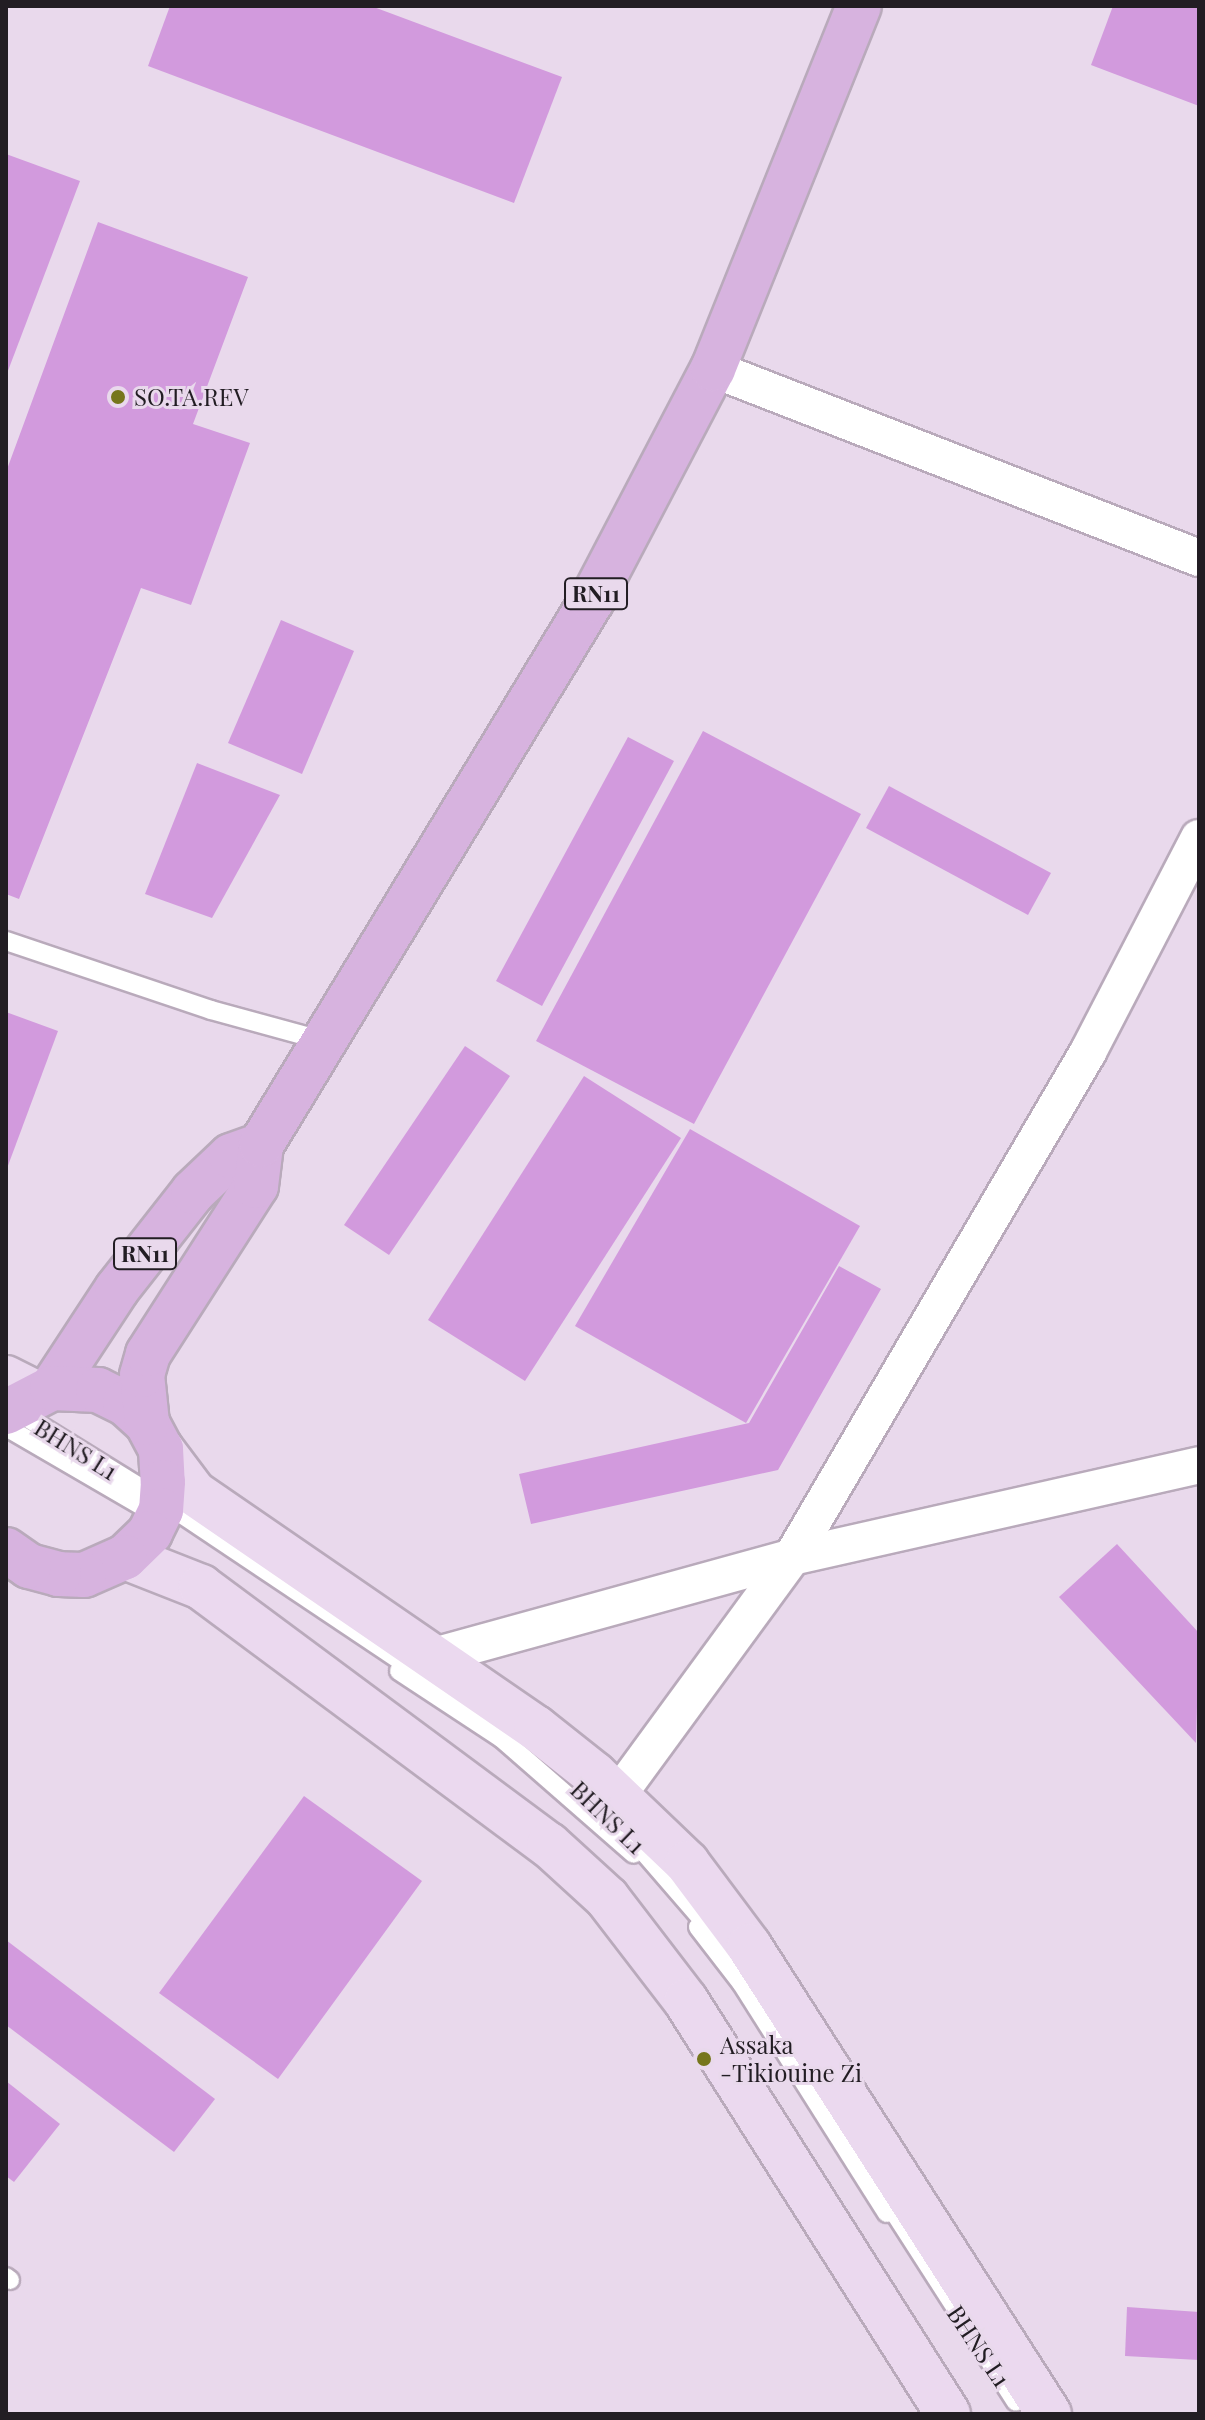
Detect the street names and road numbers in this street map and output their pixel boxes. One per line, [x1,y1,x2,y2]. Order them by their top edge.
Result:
road number: RN11 [564,576,628,612]
road number: RN11 [113,1236,177,1272]
street label: BHNS L1 [29,1412,123,1486]
street label: BHNS L1 [565,1775,651,1859]
street label: BHNS L1 [941,2300,1017,2392]

